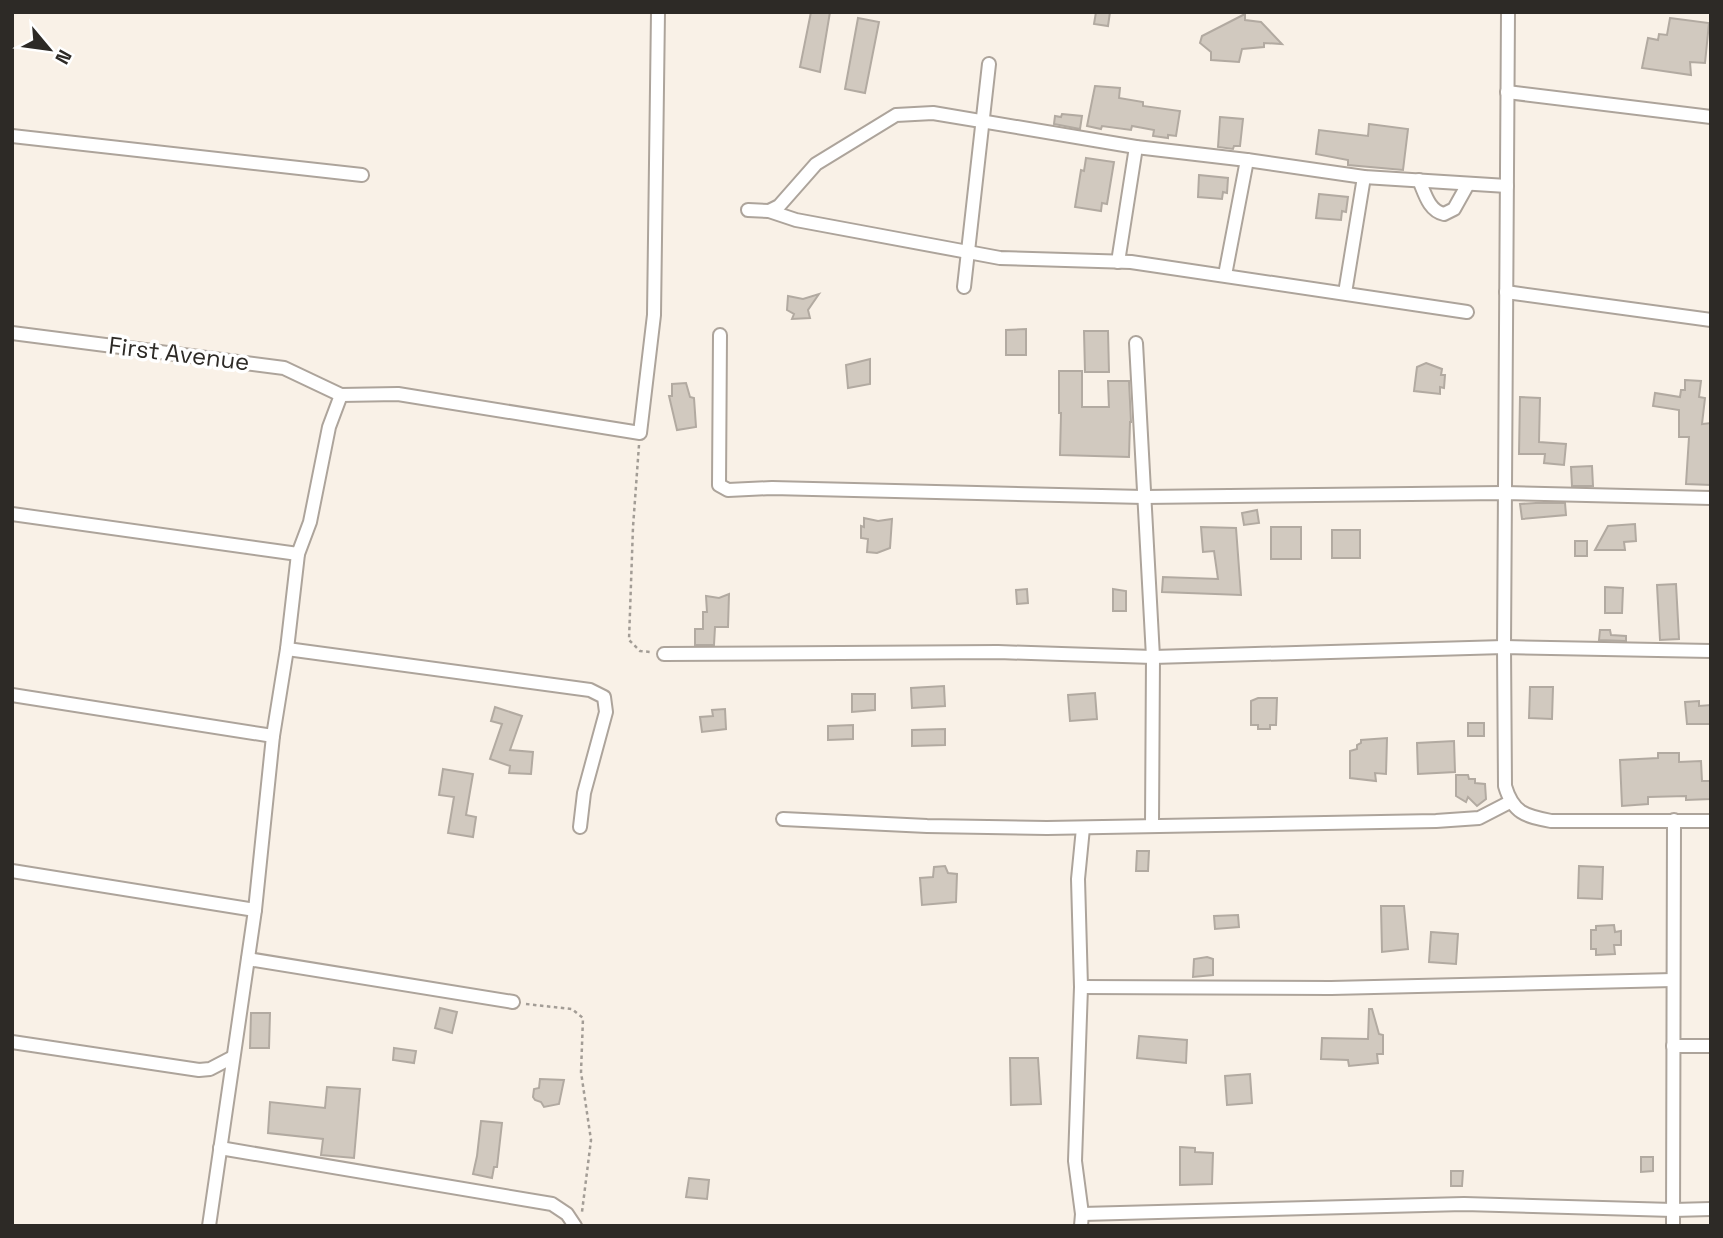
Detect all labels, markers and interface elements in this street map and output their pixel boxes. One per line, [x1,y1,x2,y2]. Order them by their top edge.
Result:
north arrow [14,14,84,84]
text: N [49,45,77,69]
street label: First Avenue [107,329,251,378]

